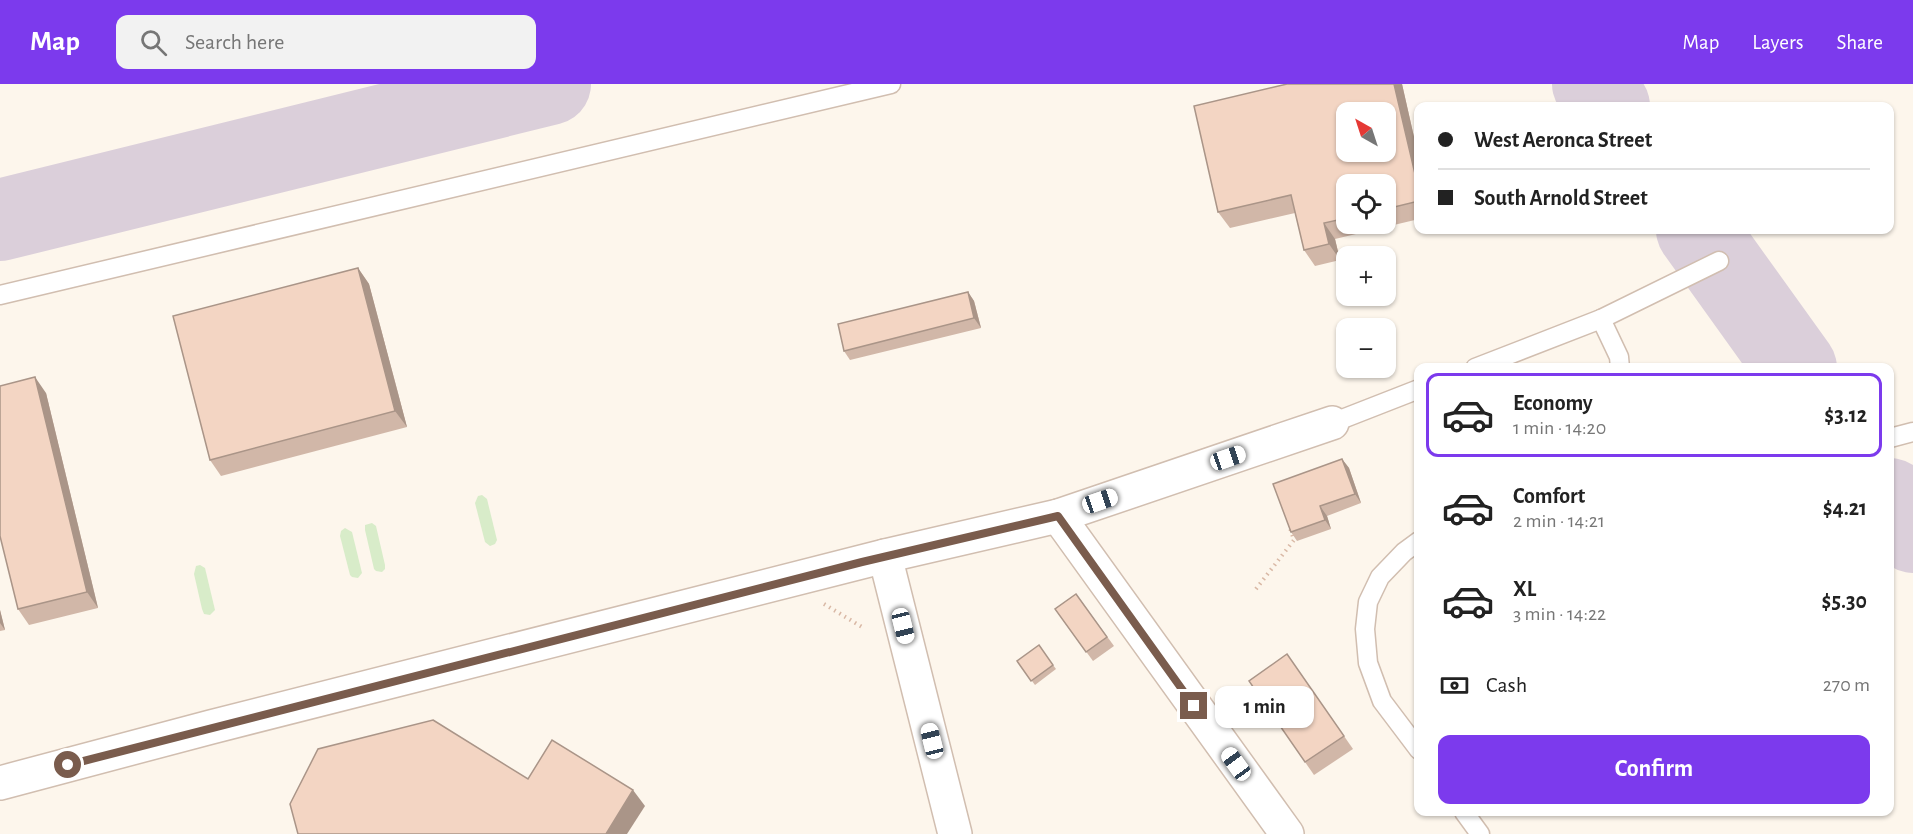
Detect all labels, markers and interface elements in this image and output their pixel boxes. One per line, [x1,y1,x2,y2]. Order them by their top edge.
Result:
search box [116,15,536,69]
icon: search [137,26,170,59]
text: Map [30,28,80,56]
text: Search here [185,31,284,53]
text: Map [1683,32,1719,53]
text: Layers [1752,32,1803,53]
text: Share [1836,32,1883,53]
north arrow [1336,102,1396,162]
map controls [1336,102,1396,378]
text: West Aeronca Street [1474,129,1652,151]
button: locate [1336,174,1396,234]
text: South Arnold Street [1474,187,1648,209]
button: + [1336,246,1396,306]
button: − [1336,318,1396,378]
icon: car [1441,388,1495,442]
text: Economy [1513,392,1593,414]
text: $3.12 [1824,404,1867,426]
text: 1 min · 14:20 [1513,418,1606,438]
car [1208,444,1248,472]
icon: car [1441,481,1495,535]
text: Comfort [1513,485,1585,507]
car [1080,487,1120,515]
text: $4.21 [1823,497,1867,519]
text: 2 min · 14:21 [1513,511,1605,531]
icon: car [1441,574,1495,628]
text: XL [1513,578,1536,600]
text: $5.30 [1822,590,1867,612]
text: 3 min · 14:22 [1513,604,1606,624]
car [890,606,916,646]
icon: cash [1438,669,1471,702]
text: Cash [1486,674,1527,696]
text: 270 m [1823,675,1870,695]
callout: 1 min [1215,685,1314,727]
route end [1180,692,1207,719]
text: 1 min [1243,697,1286,717]
car [919,721,945,761]
button: Confirm [1438,735,1870,804]
car [1218,744,1254,784]
route start [54,751,81,778]

